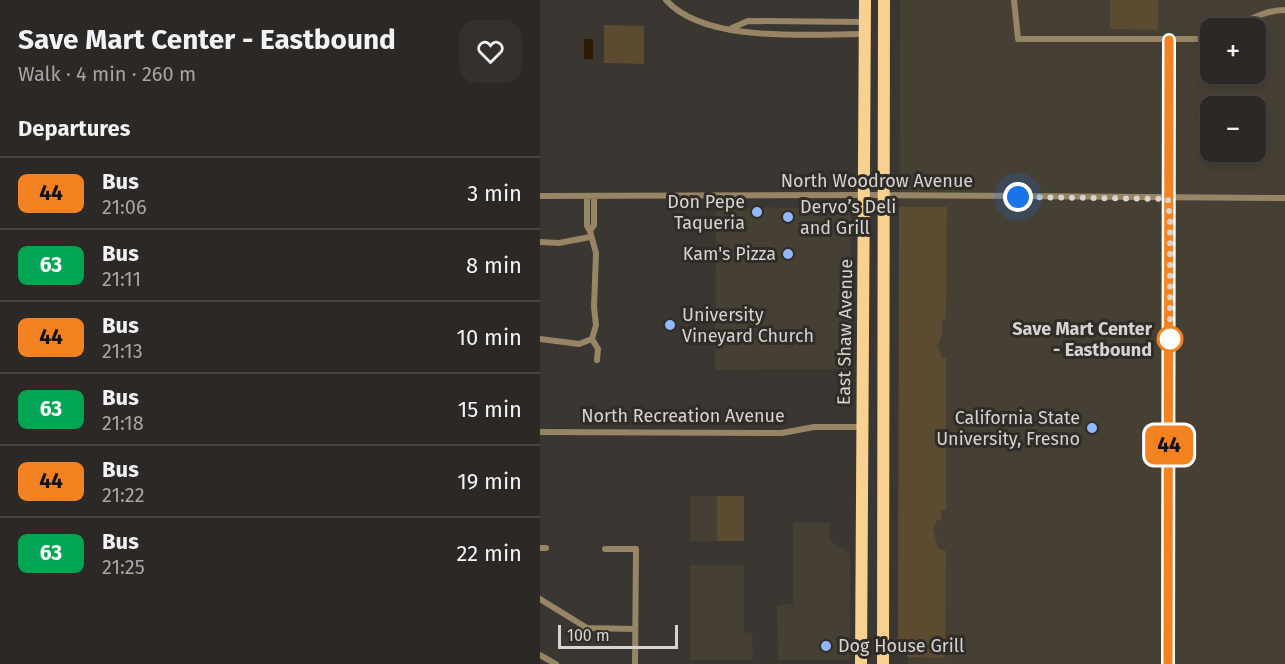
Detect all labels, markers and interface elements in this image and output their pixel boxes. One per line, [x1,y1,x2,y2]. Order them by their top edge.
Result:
map controls [1200,18,1266,162]
button: + [1200,18,1266,84]
button: heart [459,20,522,83]
text: Save Mart Center - Eastbound [18,23,396,56]
text: Walk · 4 min · 260 m [18,62,196,86]
button: − [1200,96,1266,162]
text: Departures [18,115,130,142]
text: Bus [102,168,139,195]
street label: North Woodrow Avenue [781,170,973,192]
text: 44 [39,180,63,206]
text: 3 min [467,180,522,207]
your location [1003,182,1033,212]
place label: Don Pepe Taqueria [667,191,745,234]
text: 21:06 [102,195,147,219]
place label: Dervo’s Deli and Grill [800,196,896,239]
marker: Don Pepe Taqueria [750,205,764,219]
marker: Dervo’s Deli and Grill [781,210,795,224]
text: Bus [102,240,139,267]
place label: Kam's Pizza [683,243,776,265]
marker: Kam's Pizza [781,247,795,261]
text: 63 [40,252,62,278]
text: 8 min [466,252,522,279]
street label: East Shaw Avenue [833,259,857,405]
text: 21:11 [102,267,141,291]
place label: University Vineyard Church [682,304,814,347]
text: Bus [102,312,139,339]
marker: University Vineyard Church [663,318,677,332]
place label: Save Mart Center - Eastbound [1012,318,1153,361]
text: 44 [39,324,63,350]
text: 10 min [456,324,522,351]
marker: Save Mart Center - Eastbound [1157,326,1183,352]
text: 21:13 [102,339,143,363]
text: Bus [102,384,139,411]
text: 63 [40,396,62,422]
text: 15 min [458,396,522,423]
street label: North Recreation Avenue [581,405,785,427]
place label: California State University, Fresno [936,407,1080,450]
text: 21:18 [102,411,144,435]
marker: California State University, Fresno [1085,421,1099,435]
line badge: 44 [1142,426,1196,464]
text: 44 [1157,432,1181,458]
text: Bus [102,456,139,483]
text: 44 [39,468,63,494]
text: 19 min [457,468,522,495]
text: 21:22 [102,483,145,507]
text: Bus [102,528,139,555]
text: 63 [40,540,62,566]
text: 22 min [456,540,522,567]
text: 21:25 [102,555,145,579]
scale bar [558,622,678,650]
text: 100 m [567,626,610,645]
place label: Dog House Grill [838,635,964,657]
marker: Dog House Grill [819,639,833,653]

